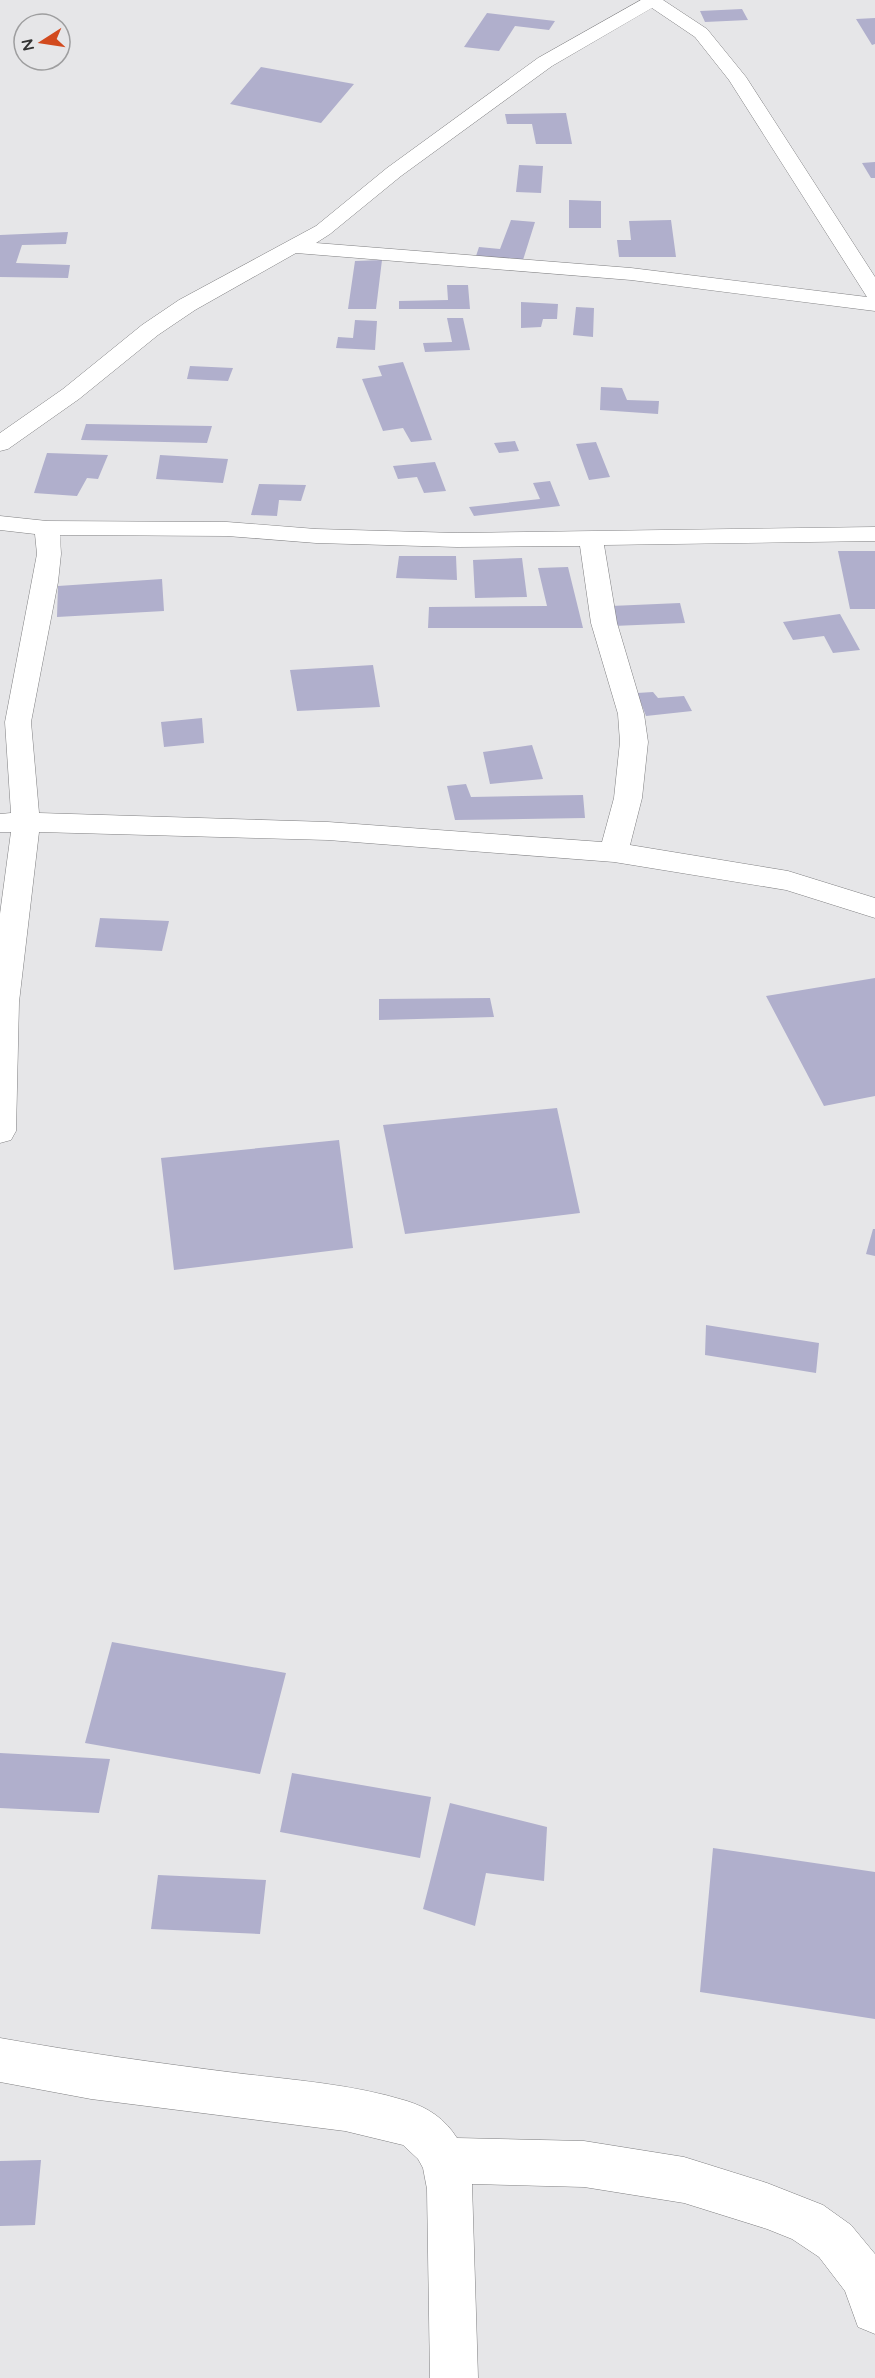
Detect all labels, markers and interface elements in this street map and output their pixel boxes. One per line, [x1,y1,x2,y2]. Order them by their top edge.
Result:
north arrow [12,12,72,72]
text: N [16,37,38,53]

